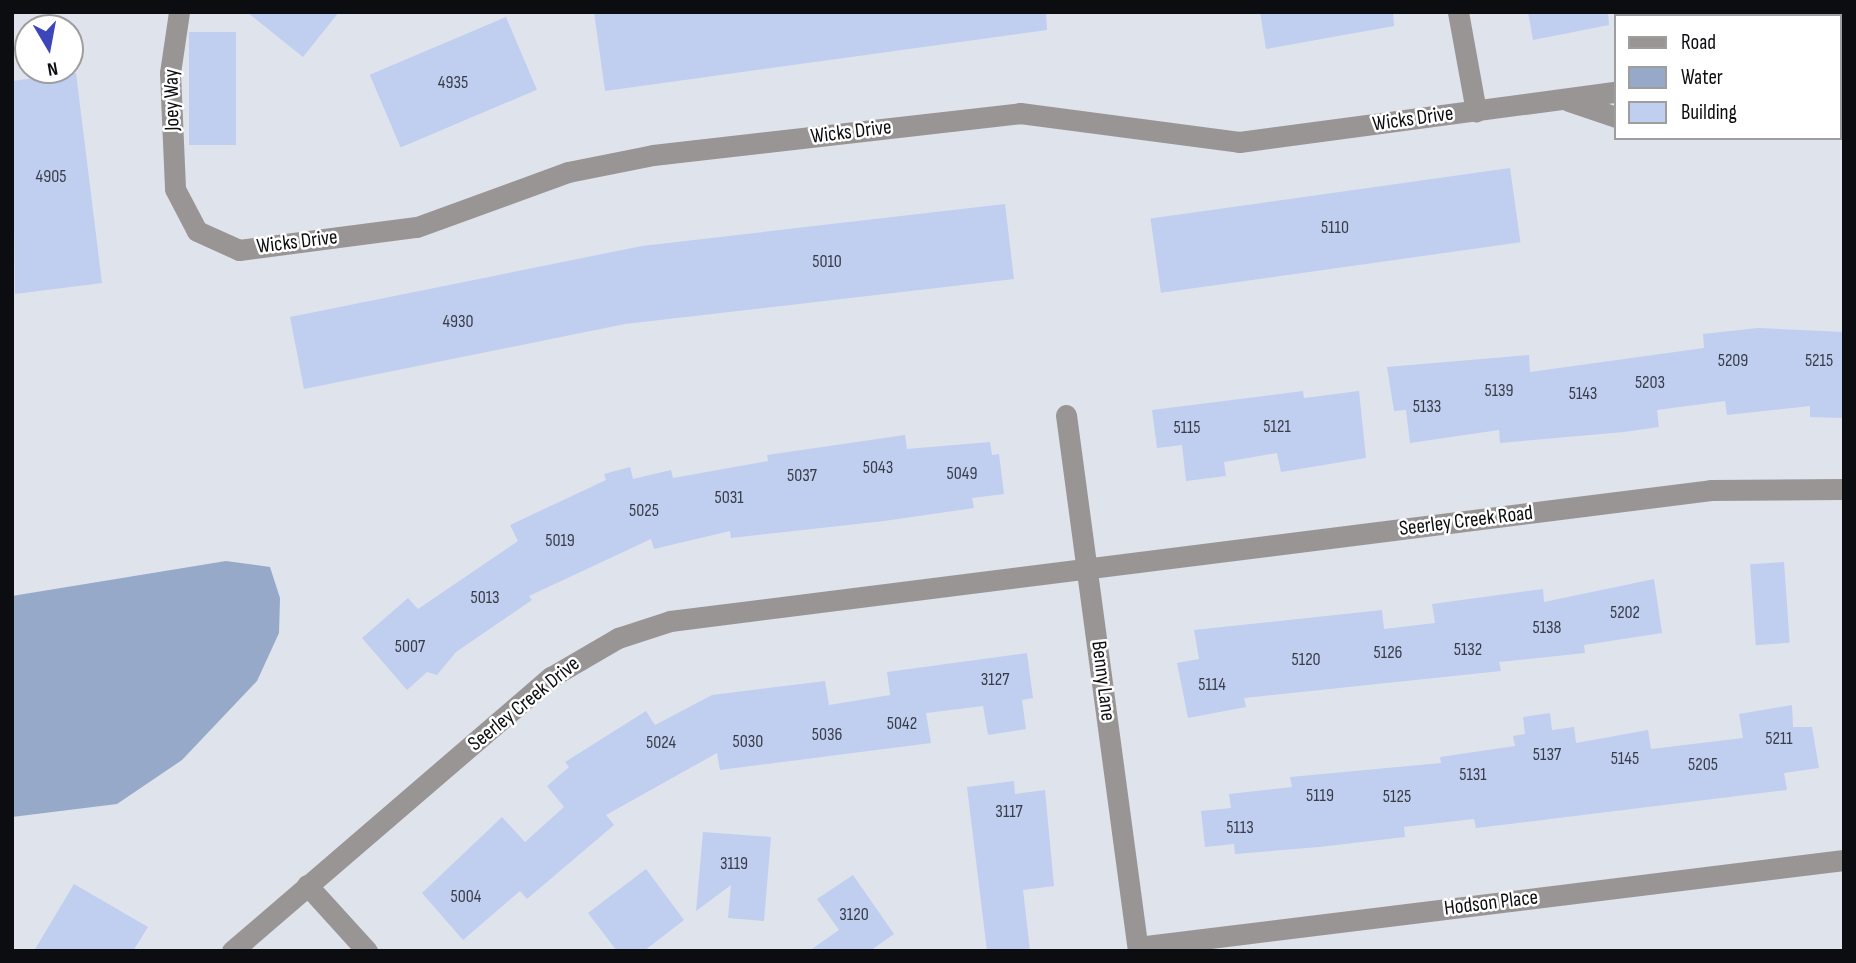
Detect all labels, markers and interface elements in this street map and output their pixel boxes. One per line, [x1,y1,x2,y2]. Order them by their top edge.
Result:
north arrow [14,14,84,84]
legend [1615,14,1842,140]
text: Road [1681,30,1716,55]
text: N [45,56,59,80]
text: Water [1681,65,1723,90]
street label: Joey Way [159,69,185,131]
house number: 4935 [438,72,468,94]
text: Building [1681,100,1737,125]
street label: Wicks Drive [1371,101,1455,137]
street label: Wicks Drive [809,115,893,149]
house number: 4905 [36,166,66,188]
house number: 5110 [1321,217,1349,239]
street label: Wicks Drive [255,225,339,259]
house number: 5010 [812,251,842,273]
house number: 4930 [442,311,474,333]
house number: 5209 [1718,350,1748,372]
house number: 5215 [1805,350,1833,372]
house number: 5203 [1635,372,1665,394]
house number: 5139 [1484,380,1514,402]
house number: 5143 [1569,383,1597,405]
house number: 5133 [1413,396,1441,418]
house number: 5121 [1263,416,1291,438]
house number: 5115 [1173,417,1201,439]
house number: 5043 [863,457,893,479]
house number: 5049 [947,463,977,485]
house number: 5037 [787,465,817,487]
house number: 5031 [714,487,744,509]
house number: 5025 [629,500,659,522]
street label: Seerley Creek Road [1398,500,1534,542]
house number: 5019 [545,530,575,552]
house number: 5013 [470,587,500,609]
house number: 5202 [1610,602,1640,624]
house number: 5138 [1533,617,1561,639]
house number: 5007 [395,636,425,658]
house number: 5132 [1454,639,1482,661]
street label: Benny Lane [1086,640,1120,722]
house number: 5126 [1373,642,1403,664]
house number: 5120 [1291,649,1321,671]
street label: Seerley Creek Drive [463,651,585,757]
house number: 3127 [981,669,1009,691]
house number: 5114 [1198,674,1226,696]
house number: 5042 [887,713,917,735]
house number: 5036 [812,724,842,746]
house number: 5211 [1765,728,1793,750]
house number: 5030 [733,731,763,753]
house number: 5024 [646,732,676,754]
house number: 5137 [1533,744,1561,766]
house number: 5145 [1611,748,1639,770]
house number: 5205 [1688,754,1718,776]
house number: 5131 [1459,764,1487,786]
house number: 5119 [1306,785,1334,807]
house number: 5125 [1383,786,1411,808]
house number: 3117 [995,801,1023,823]
house number: 5113 [1226,817,1254,839]
house number: 3119 [720,853,748,875]
street label: Hodson Place [1443,885,1539,921]
house number: 5004 [451,886,481,908]
house number: 3120 [839,904,869,926]

